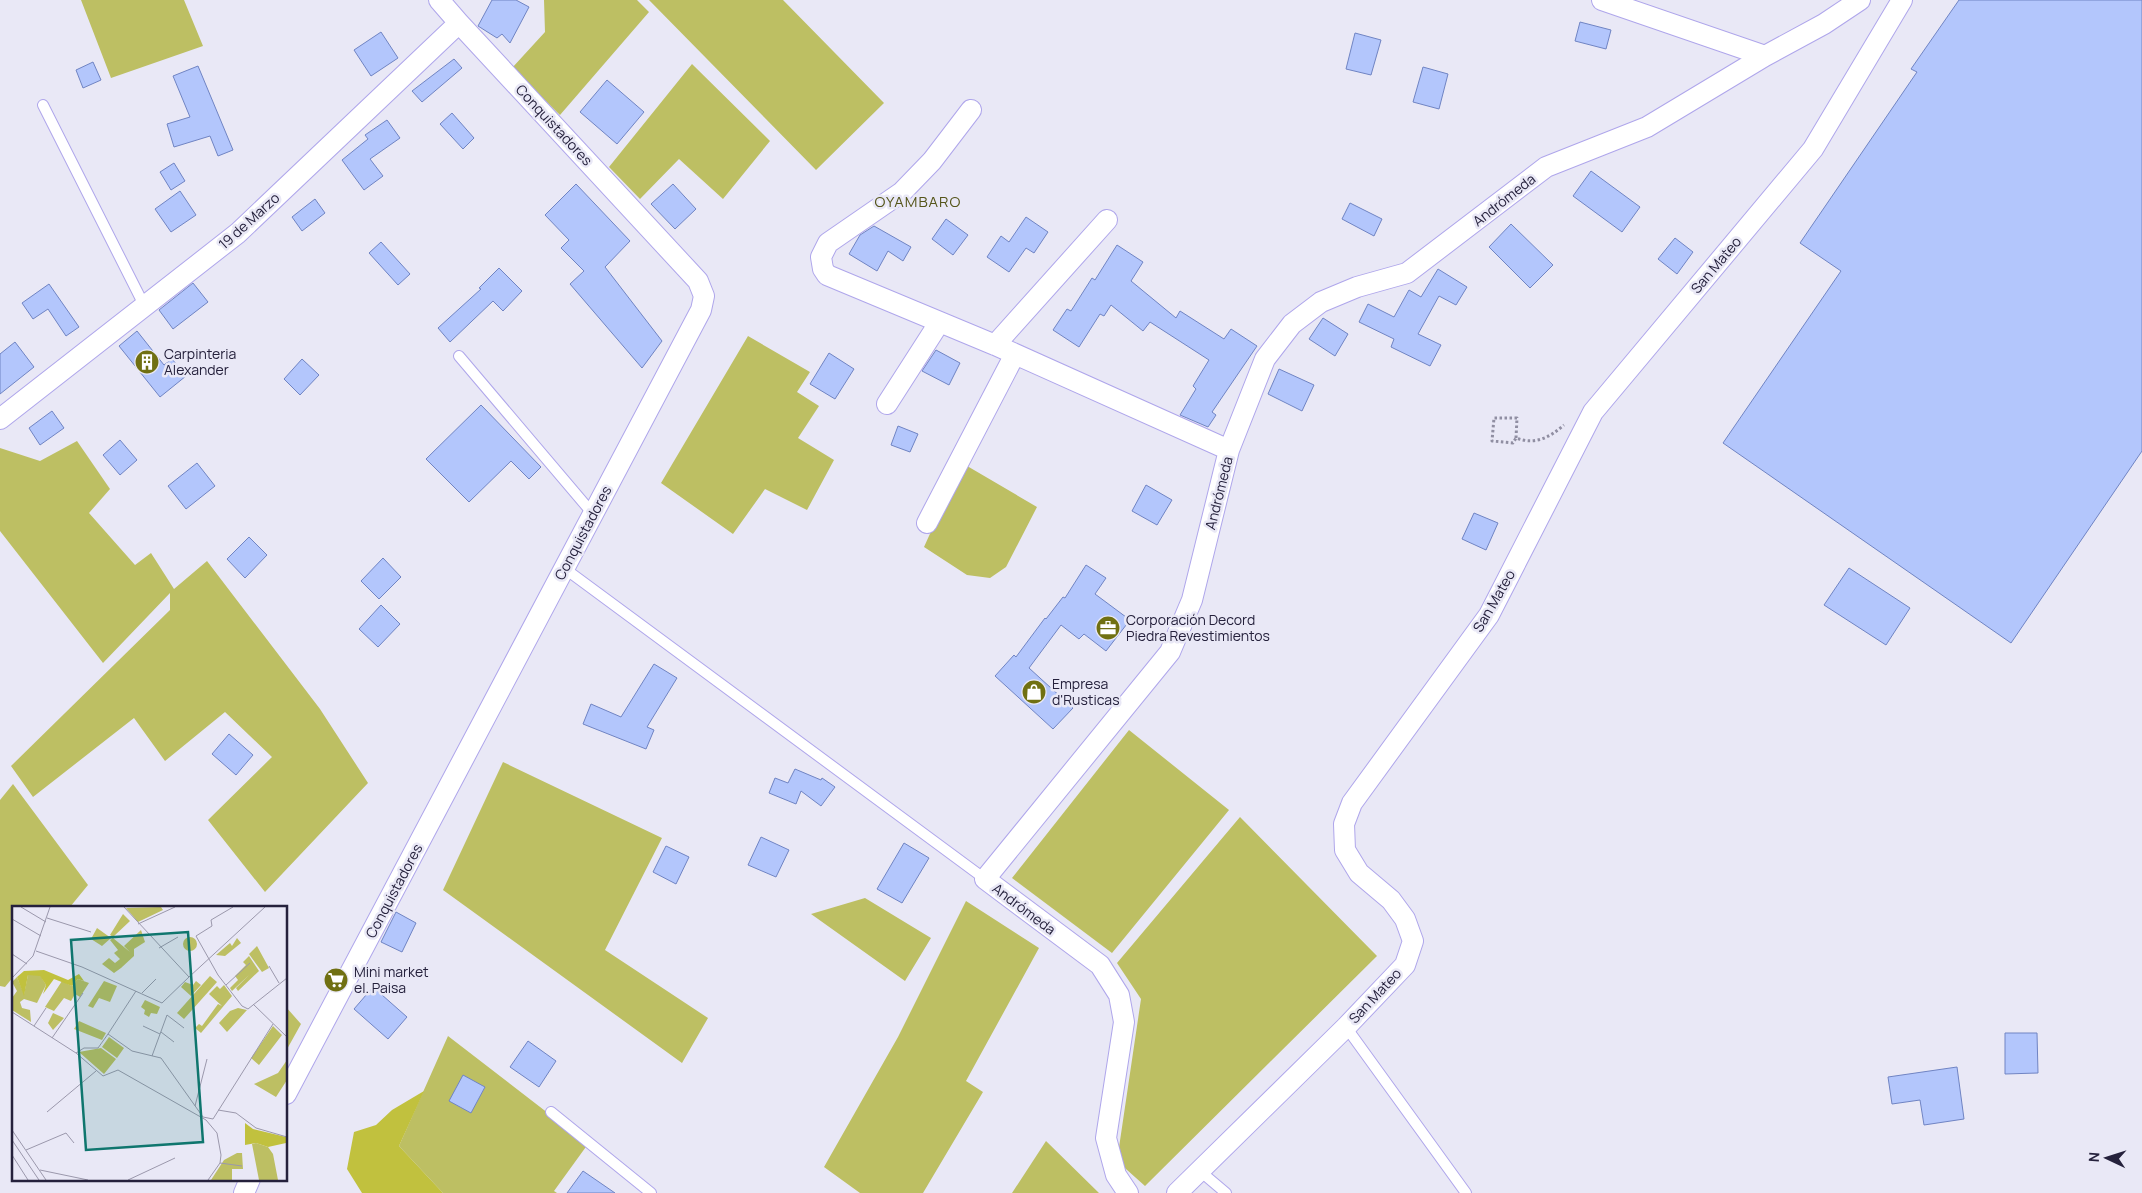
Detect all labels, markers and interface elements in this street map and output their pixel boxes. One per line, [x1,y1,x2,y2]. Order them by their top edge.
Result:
street label: Conquistadores [512,80,597,169]
street label: Andrómeda [1468,169,1539,230]
street label: 19 de Marzo [214,188,283,253]
district label: OYAMBARO [875,191,961,212]
street label: San Mateo [1686,232,1745,297]
place label: Carpinteria Alexander [164,344,236,379]
building icon: Carpinteria Alexander [134,349,160,375]
street label: Andrómeda [1200,454,1237,531]
street label: Conquistadores [550,482,615,583]
street label: San Mateo [1468,566,1519,635]
place label: Corporación Decord Piedra Revestimientos [1126,610,1270,645]
office icon: Corporación Decord Piedra Revestimientos [1095,615,1121,641]
place label: Empresa d'Rusticas [1052,674,1119,709]
shop icon: Empresa d'Rusticas [1021,679,1047,705]
street label: Conquistadores [361,840,426,941]
street label: Andrómeda [989,879,1060,939]
inset map [12,906,288,1180]
place label: Mini market el. Paisa [354,962,429,997]
street label: San Mateo [1344,964,1405,1027]
supermarket icon: Mini market el. Paisa [323,967,349,993]
north arrow [2082,1133,2132,1183]
text: N [2084,1151,2103,1163]

